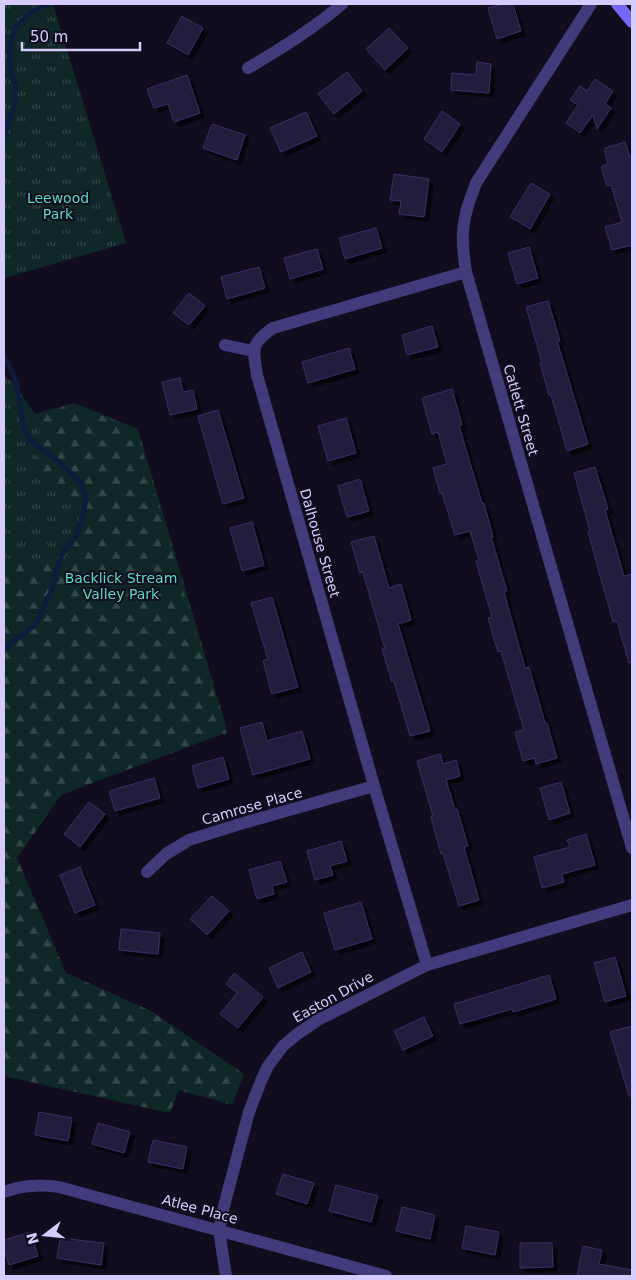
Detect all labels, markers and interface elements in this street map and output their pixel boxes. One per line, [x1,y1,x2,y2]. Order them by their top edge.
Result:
scale bar [22,20,140,52]
text: 50 m [30,28,68,46]
park label: Leewood Park [27,190,89,222]
street label: Catlett Street [500,362,542,458]
street label: Dalhouse Street [297,487,343,600]
park label: Backlick Stream Valley Park [65,570,177,602]
street label: Camrose Place [200,784,304,828]
street label: Easton Drive [290,968,376,1026]
street label: Atlee Place [160,1191,240,1227]
north arrow [20,1210,70,1260]
text: N [23,1231,42,1246]

